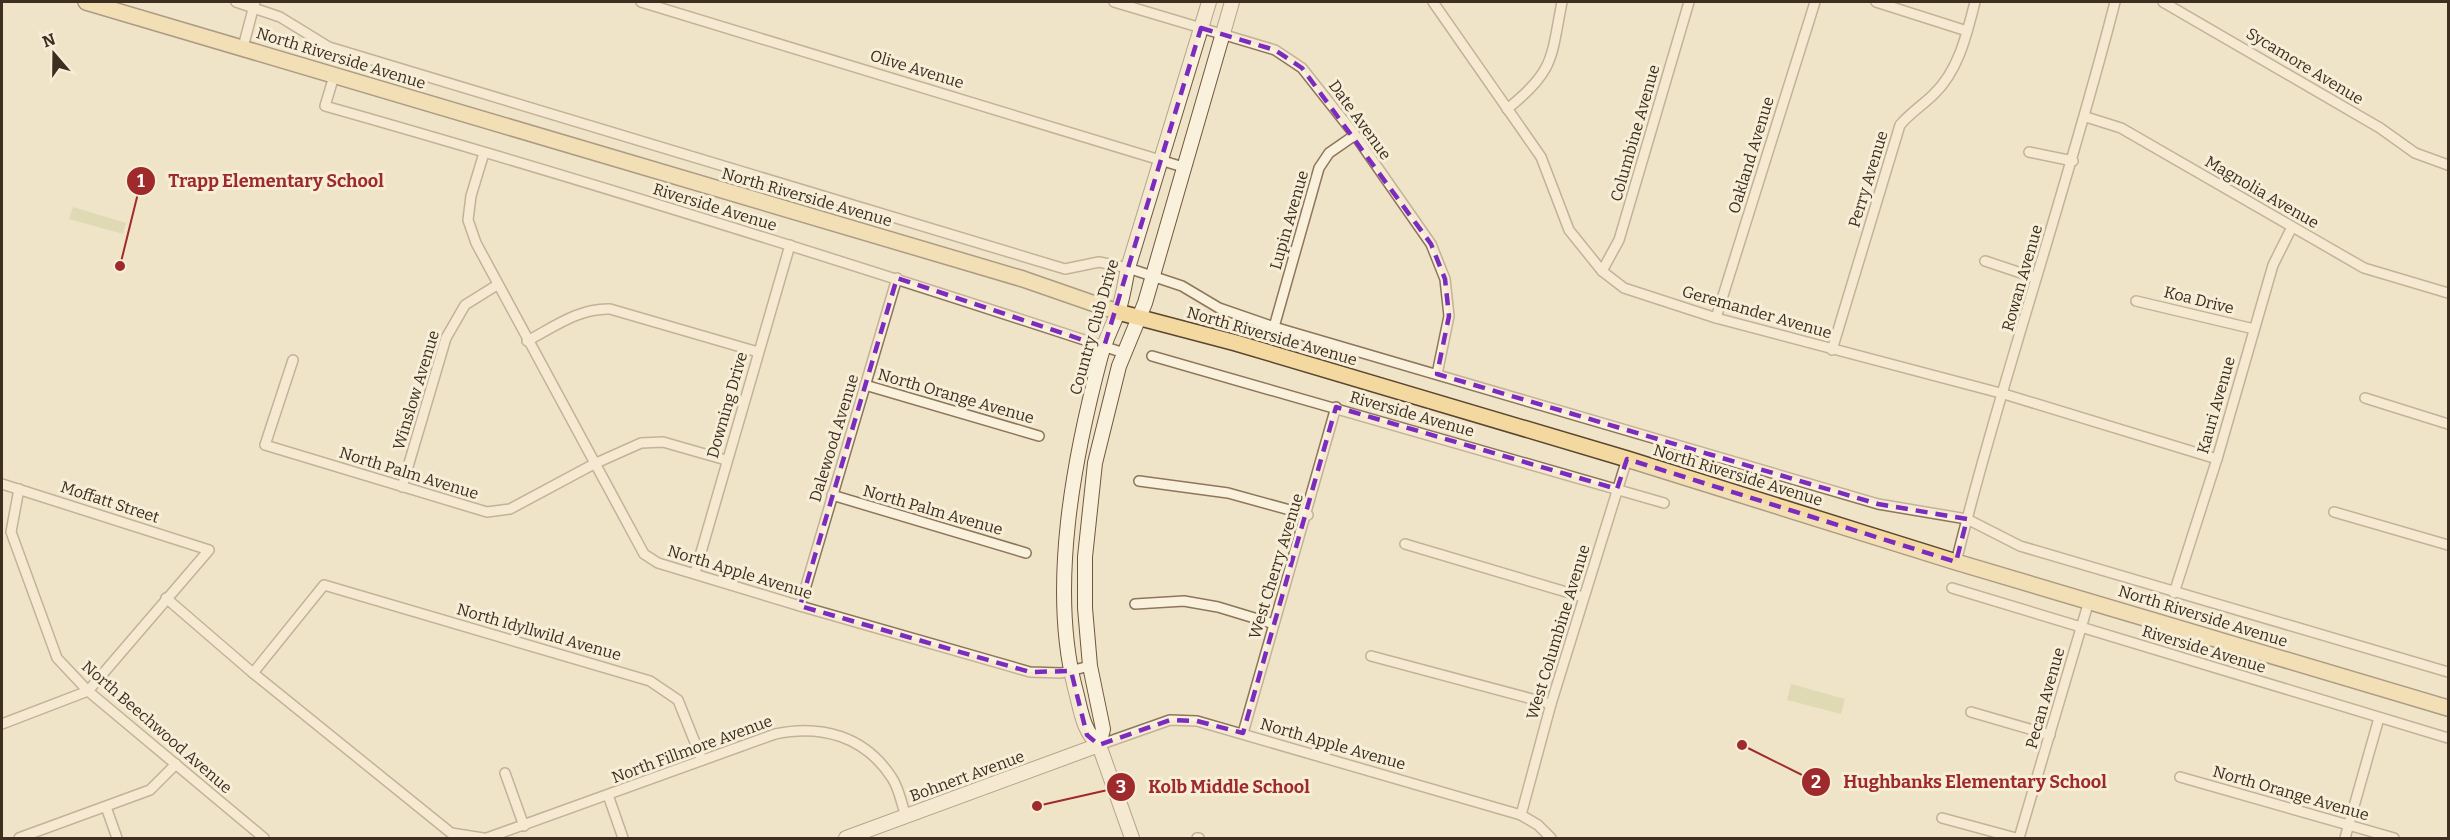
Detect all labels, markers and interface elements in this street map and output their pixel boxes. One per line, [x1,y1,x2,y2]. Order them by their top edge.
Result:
street label: North Riverside Avenue [254,23,428,93]
north arrow [24,24,84,84]
street label: Sycamore Avenue [2243,24,2367,108]
text: N [40,29,58,51]
street label: Olive Avenue [868,46,966,92]
street label: Columbine Avenue [1606,62,1664,204]
street label: Date Avenue [1325,77,1395,163]
street label: Oakland Avenue [1724,94,1778,216]
street label: Perry Avenue [1844,128,1892,230]
street label: Magnolia Avenue [2202,152,2322,232]
callout: Trapp Elementary School [126,163,395,199]
street label: North Riverside Avenue [720,164,894,230]
street label: Lupin Avenue [1266,168,1312,272]
text: 1 [137,170,145,192]
text: Trapp Elementary School [168,170,384,192]
street label: Riverside Avenue [651,179,779,235]
street label: Rowan Avenue [1998,223,2046,333]
street label: Country Club Drive [1066,257,1122,397]
street label: Geremander Avenue [1680,282,1834,342]
street label: Koa Drive [2162,282,2236,318]
street label: North Riverside Avenue [1185,303,1359,369]
street label: Winslow Avenue [389,328,443,452]
street label: Downing Drive [703,350,751,460]
street label: Kauri Avenue [2193,354,2239,456]
street label: North Orange Avenue [876,365,1036,427]
street label: Dalewood Avenue [806,372,862,504]
street label: Riverside Avenue [1348,387,1476,441]
street label: North Riverside Avenue [1651,440,1825,510]
street label: North Palm Avenue [337,443,481,503]
street label: Moffatt Street [58,477,162,527]
street label: North Palm Avenue [861,481,1005,539]
street label: West Cherry Avenue [1245,491,1307,641]
street label: North Apple Avenue [665,541,815,603]
street label: West Columbine Avenue [1522,542,1594,722]
street label: North Riverside Avenue [2116,581,2290,651]
street label: North Idyllwild Avenue [455,599,623,665]
street label: Riverside Avenue [2140,621,2268,677]
street label: Pecan Avenue [2021,645,2069,751]
street label: North Beechwood Avenue [78,657,236,797]
street label: North Fillmore Avenue [609,711,775,787]
street label: North Apple Avenue [1258,714,1408,774]
street label: Bohnert Avenue [907,746,1027,806]
street label: North Orange Avenue [2211,762,2371,824]
callout: Hughbanks Elementary School [1801,764,2119,800]
callout: Kolb Middle School [1106,769,1321,805]
text: 2 [1811,771,1821,793]
text: Hughbanks Elementary School [1843,771,2107,793]
text: 3 [1116,776,1126,798]
text: Kolb Middle School [1148,776,1310,798]

